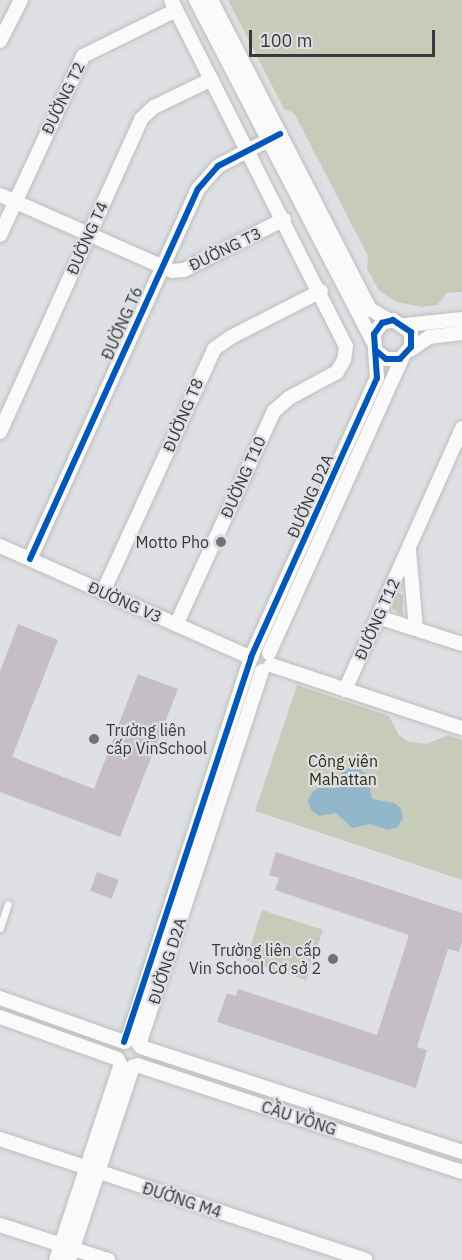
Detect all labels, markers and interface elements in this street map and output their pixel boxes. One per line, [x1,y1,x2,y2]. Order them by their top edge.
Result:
scale bar [252,18,438,56]
text: 100 m [260,29,312,52]
street label: ĐƯỜNG T2 [37,59,89,137]
street label: ĐƯỜNG T4 [62,199,112,277]
street label: ĐƯỜNG T3 [186,223,264,275]
street label: ĐƯỜNG T6 [97,284,147,362]
street label: ĐƯỜNG T8 [159,375,207,455]
street label: ĐƯỜNG T10 [216,433,270,521]
street label: ĐƯỜNG D2A [283,451,337,541]
place label: Motto Pho [136,532,209,552]
marker: Motto Pho [214,535,228,549]
street label: ĐƯỜNG T12 [350,575,404,663]
street label: ĐƯỜNG V3 [85,577,165,627]
place label: Trường liên cấp VinSchool [106,720,207,758]
marker: Trường liên cấp VinSchool [87,732,101,746]
park label: Công viên Mahattan [308,751,378,789]
street label: ĐƯỜNG D2A [144,915,190,1007]
place label: Trường liên cấp Vin School Cơ sở 2 [189,940,321,978]
marker: Trường liên cấp Vin School Cơ sở 2 [326,952,340,966]
street label: CẦU VỒNG [259,1097,339,1139]
street label: ĐƯỜNG M4 [140,1178,224,1222]

